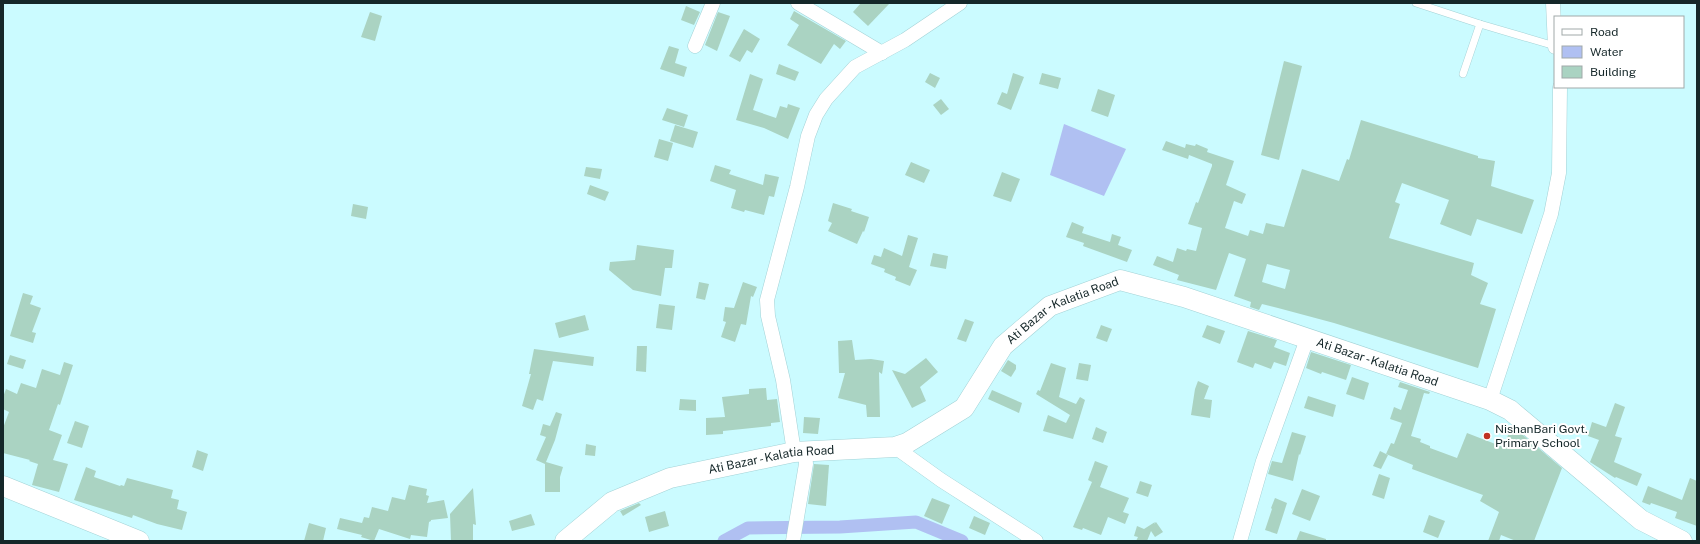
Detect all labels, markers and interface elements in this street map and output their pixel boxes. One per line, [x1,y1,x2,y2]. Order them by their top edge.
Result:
legend [1554,16,1684,88]
text: Road [1590,25,1618,39]
text: Water [1590,45,1624,59]
text: Building [1590,65,1636,79]
street label: Ati Bazar - Kalatia Road [1004,274,1121,347]
street label: Ati Bazar - Kalatia Road [1315,335,1440,389]
place label: NishanBari Govt. Primary School [1495,422,1588,450]
marker: NishanBari Govt. Primary School [1482,431,1492,441]
street label: Ati Bazar - Kalatia Road [707,443,835,477]

